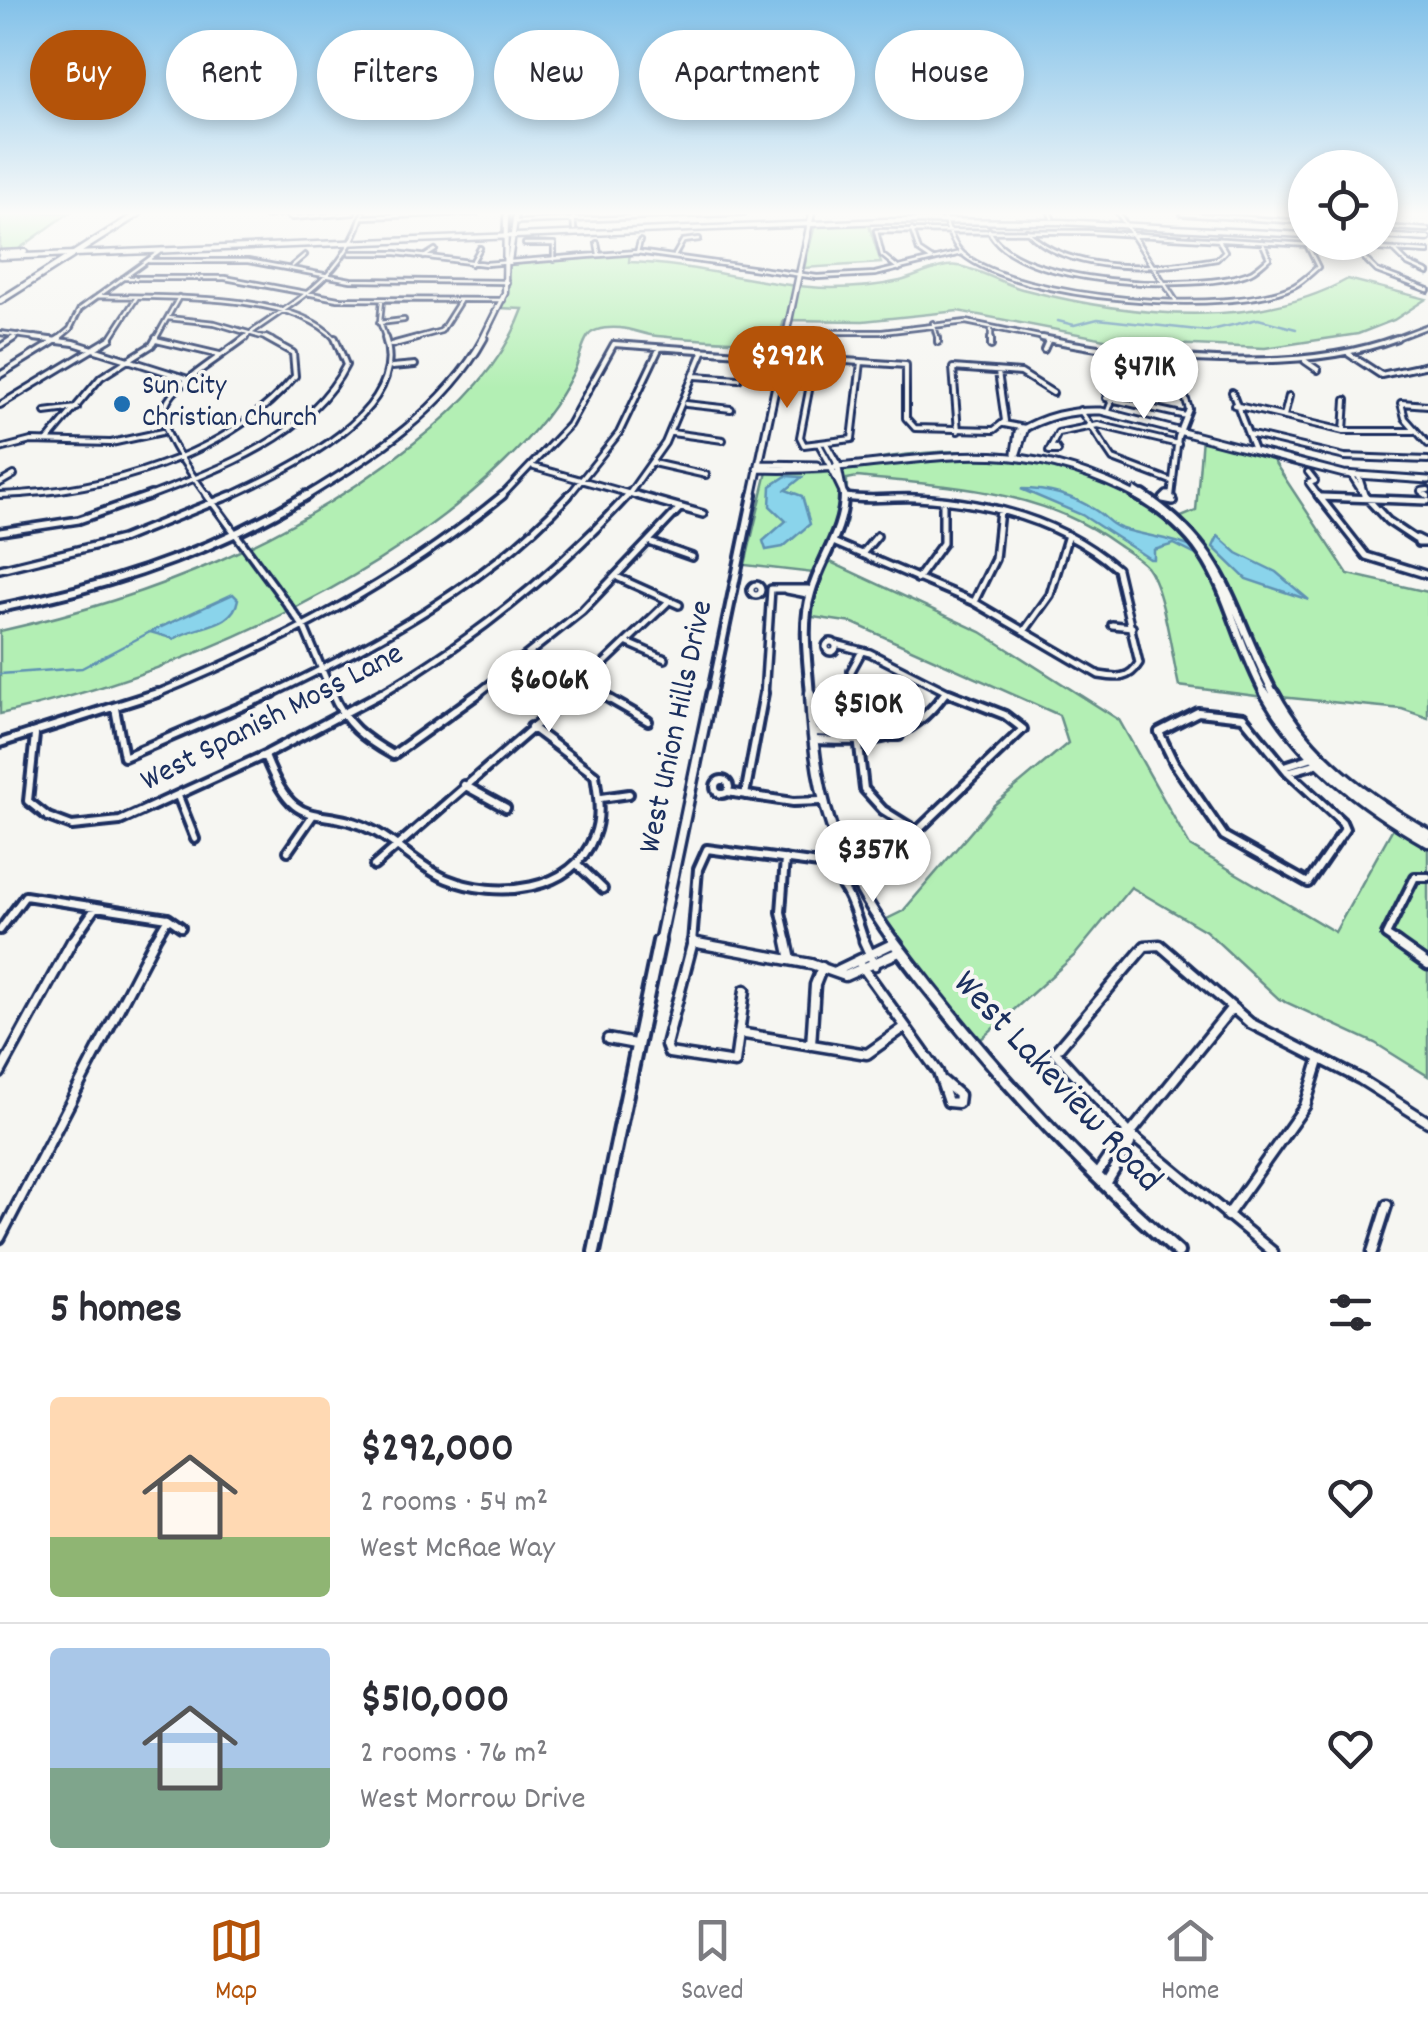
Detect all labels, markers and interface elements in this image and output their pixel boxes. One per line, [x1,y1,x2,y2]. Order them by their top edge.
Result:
chip: Buy [30,30,146,120]
chip: Rent [166,30,297,120]
chip: Filters [317,30,474,120]
chip: New [494,30,619,120]
chip: Apartment [639,30,855,120]
chip: House [875,30,1024,120]
map controls [1288,150,1398,260]
button: locate [1288,150,1398,260]
pin: $292K [717,326,857,411]
text: $292K [750,335,824,381]
pin: $471K [1074,337,1214,422]
text: $471K [1112,346,1176,392]
place label: Sun City Christian Church [142,368,317,440]
marker: Sun City Christian Church [111,393,133,415]
street label: West Union Hills Drive [629,596,727,858]
street label: West Spanish Moss Lane [134,633,412,805]
pin: $606K [479,650,619,735]
text: $606K [509,659,589,705]
pin: $510K [798,674,938,759]
text: $510K [833,683,903,729]
pin: $357K [803,820,943,905]
text: $357K [837,829,909,875]
street label: West Lakeview Road [938,959,1174,1207]
text: 5 homes [50,1282,182,1342]
icon: filters [1323,1285,1378,1340]
text: $292,000 [360,1421,514,1481]
icon: home [130,1437,250,1557]
icon: heart [1323,1470,1378,1525]
text: 2 rooms · 54 m² [360,1481,548,1527]
text: West McRae Way [360,1527,555,1573]
text: $510,000 [360,1672,509,1732]
icon: home [130,1688,250,1808]
icon: heart [1323,1721,1378,1776]
text: 2 rooms · 76 m² [360,1732,548,1778]
text: West Morrow Drive [360,1778,586,1824]
tab: Map [209,1913,264,2013]
tab: Saved [681,1913,744,2013]
tab: Home [1161,1913,1219,2013]

